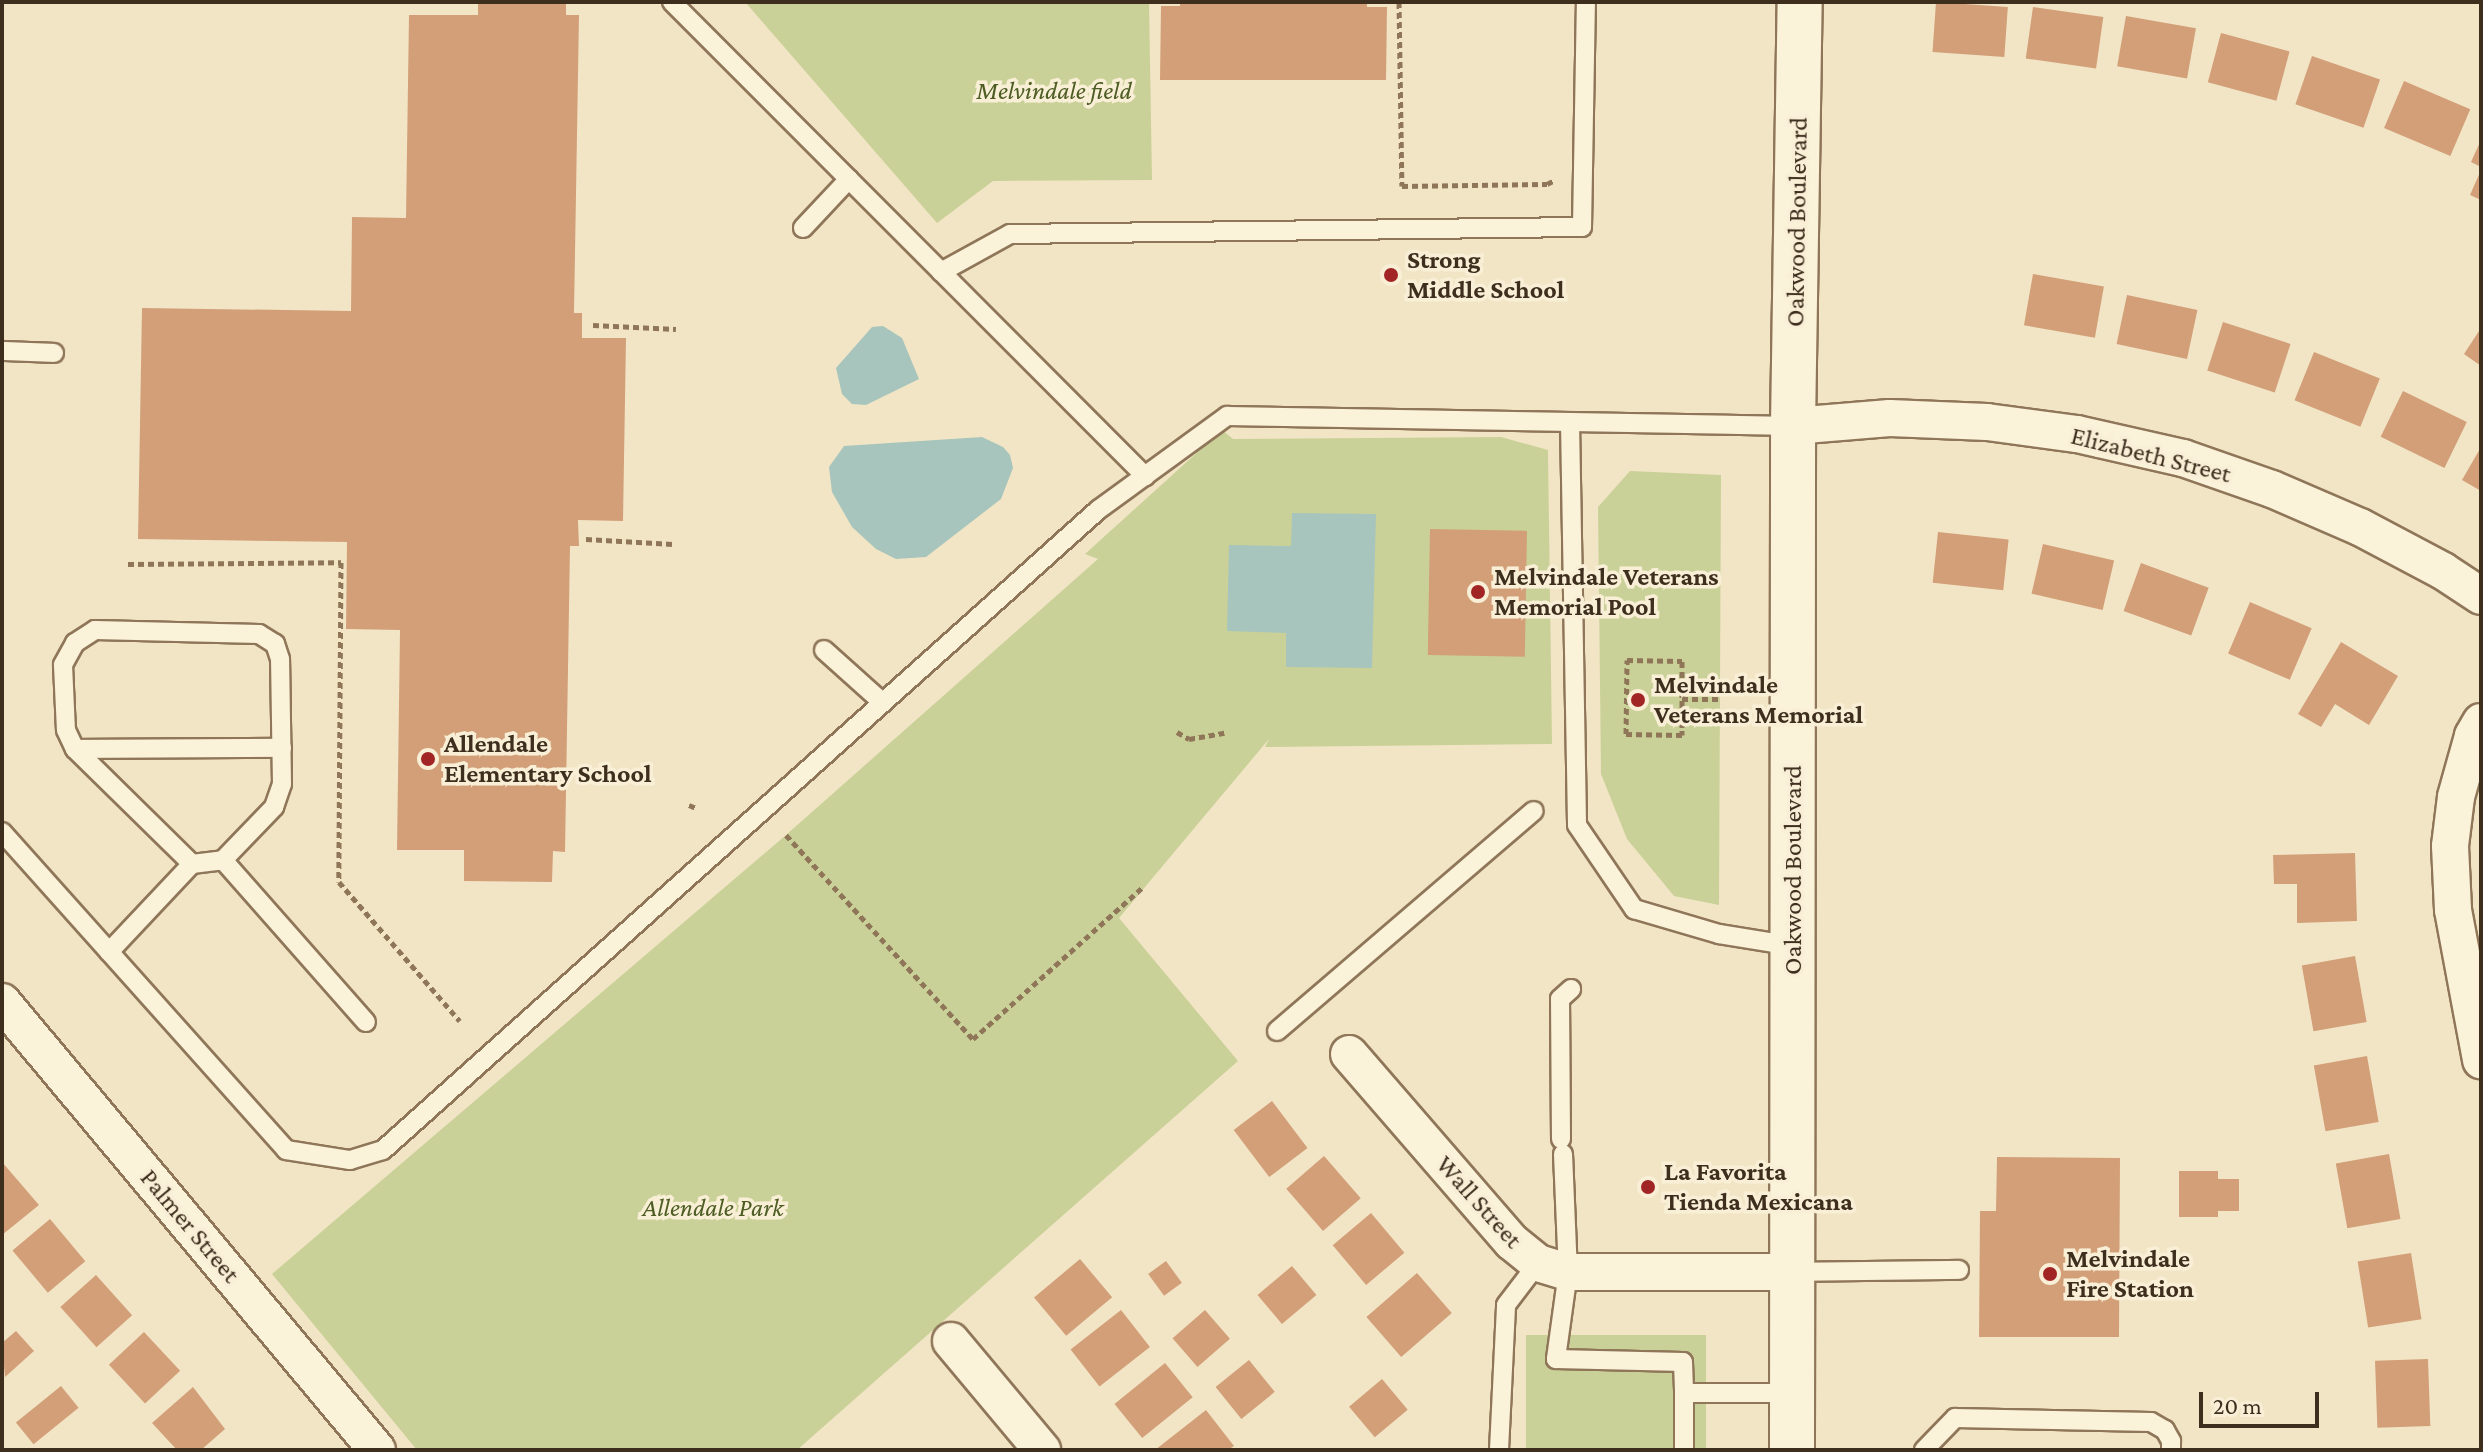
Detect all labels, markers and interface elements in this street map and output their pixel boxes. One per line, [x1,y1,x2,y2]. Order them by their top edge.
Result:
park label: Melvindale field [976,75,1132,107]
street label: Oakwood Boulevard [1780,117,1814,327]
place label: Strong Middle School [1407,244,1564,306]
marker: Strong Middle School [1382,266,1400,284]
street label: Elizabeth Street [2068,420,2234,490]
place label: Melvindale Veterans Memorial Pool [1494,561,1719,622]
marker: Melvindale Veterans Memorial Pool [1469,583,1487,601]
place label: Melvindale Veterans Memorial [1654,669,1863,730]
marker: Melvindale Veterans Memorial [1629,691,1647,709]
place label: Allendale Elementary School [444,728,652,790]
marker: Allendale Elementary School [419,750,437,768]
street label: Oakwood Boulevard [1777,765,1809,975]
street label: Wall Street [1429,1149,1529,1255]
place label: La Favorita Tienda Mexicana [1664,1156,1853,1218]
street label: Palmer Street [133,1163,247,1289]
marker: La Favorita Tienda Mexicana [1639,1178,1657,1196]
park label: Allendale Park [642,1192,784,1224]
place label: Melvindale Fire Station [2066,1243,2194,1304]
marker: Melvindale Fire Station [2041,1265,2059,1283]
scale bar [2203,1376,2323,1426]
text: 20 m [2213,1392,2262,1419]

